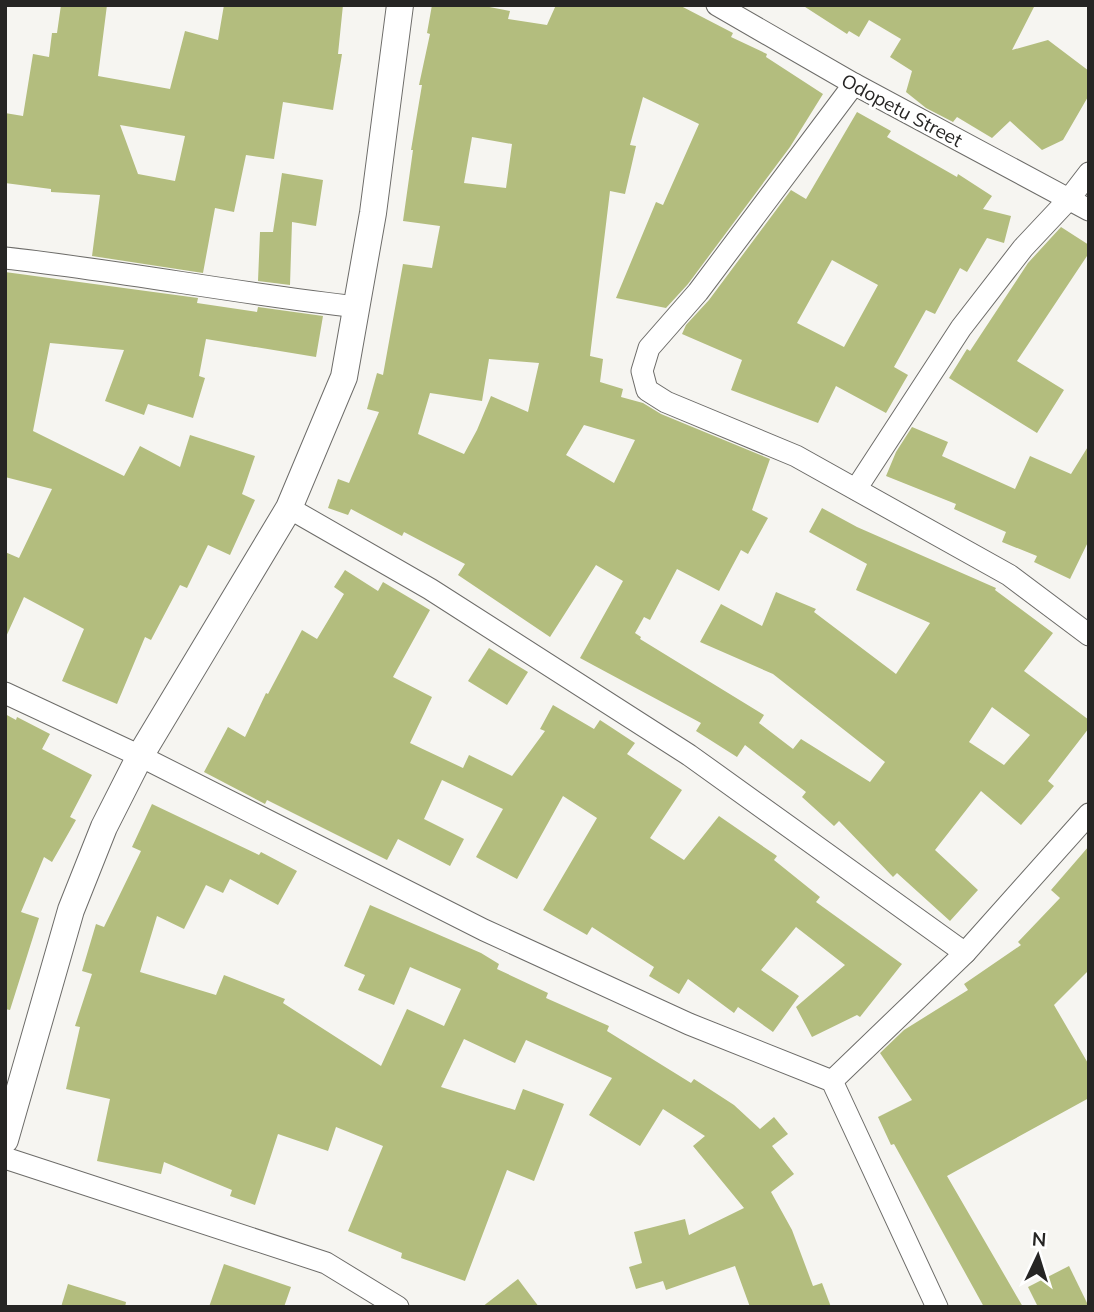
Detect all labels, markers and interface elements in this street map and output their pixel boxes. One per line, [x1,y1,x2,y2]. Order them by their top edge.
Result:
street label: Odopetu Street [837,68,967,152]
north arrow [1003,1221,1073,1291]
text: N [1031,1227,1047,1252]

